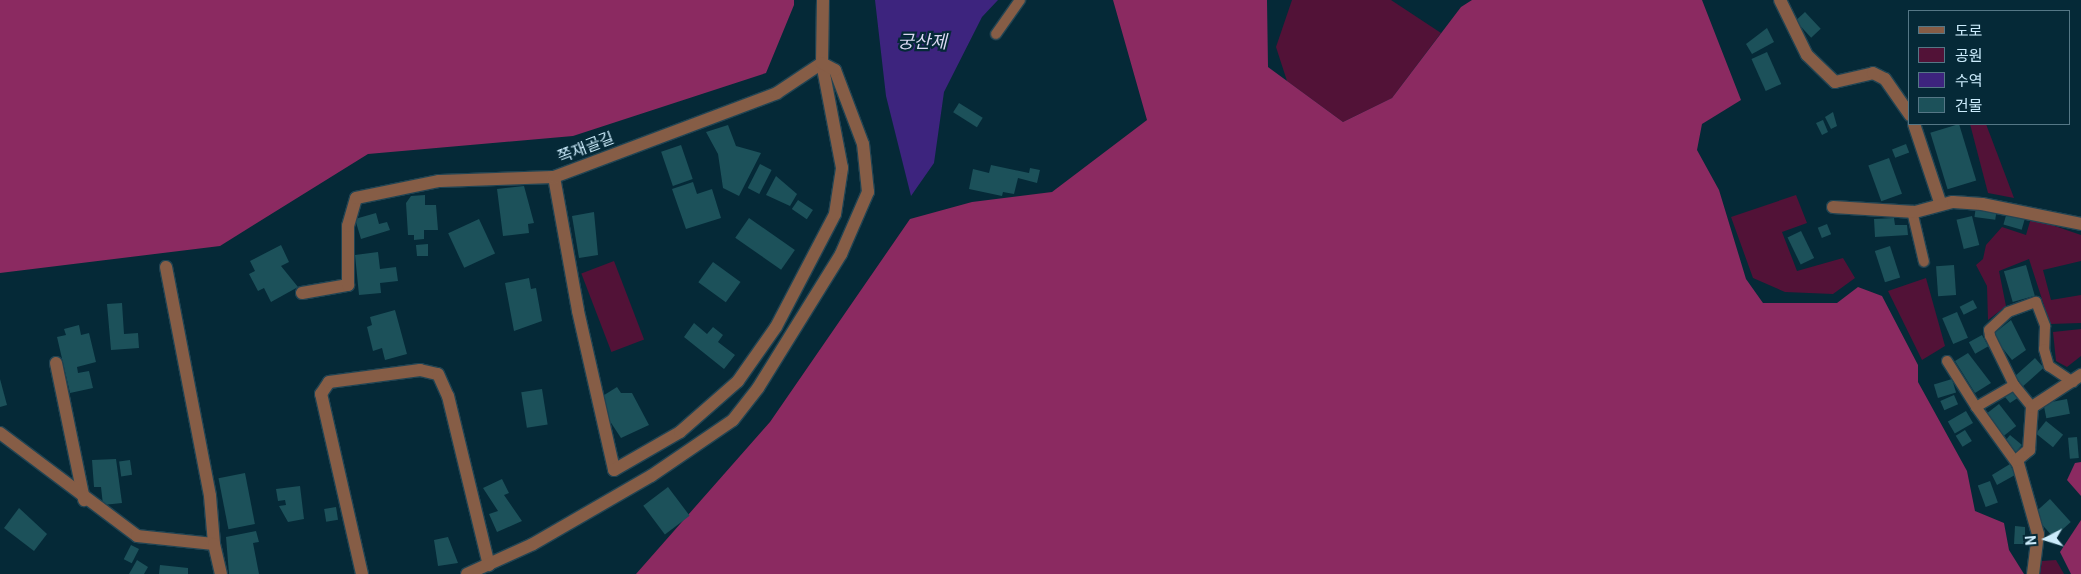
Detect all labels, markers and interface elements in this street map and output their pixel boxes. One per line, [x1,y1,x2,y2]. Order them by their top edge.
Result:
legend [1908,10,2071,125]
text: 도로 [1955,22,1983,40]
water label: 궁산제 [897,31,947,53]
text: 공원 [1955,47,1983,65]
text: 수역 [1955,72,1983,90]
text: 건물 [1955,97,1983,115]
street label: 쪽재골길 [555,128,617,168]
north arrow [2021,514,2071,564]
text: N [2023,535,2039,546]

